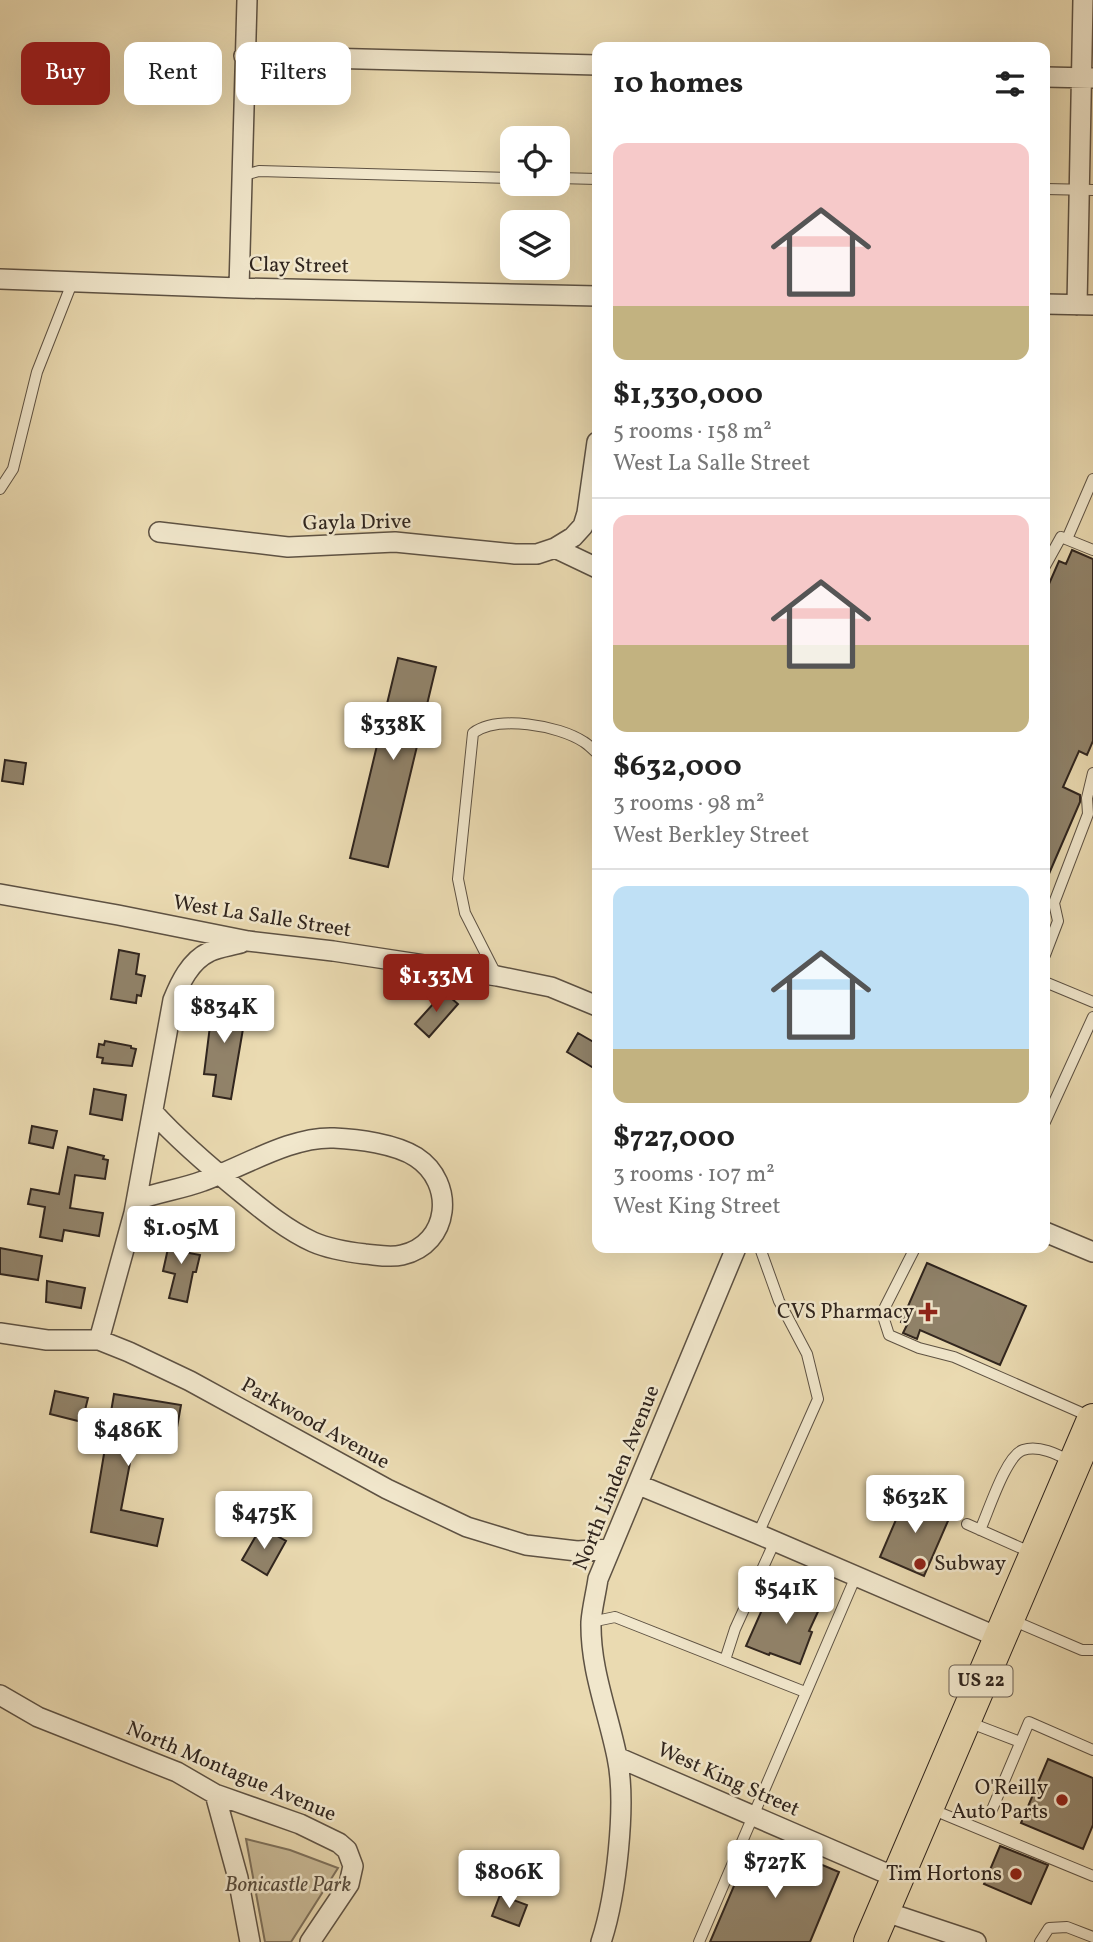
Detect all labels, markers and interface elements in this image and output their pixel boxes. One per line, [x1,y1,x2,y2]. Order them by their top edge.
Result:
chip: Buy [21,42,110,105]
chip: Rent [124,42,222,105]
chip: Filters [236,42,351,105]
text: 10 homes [613,63,743,105]
icon: filters [991,65,1029,103]
map controls [500,126,570,280]
button: locate [500,126,570,196]
icon: home [758,189,884,315]
button: layers [500,210,570,280]
street label: Clay Street [249,251,349,281]
text: $1,330,000 [613,374,763,416]
text: 5 rooms · 158 m² [613,416,772,448]
text: West La Salle Street [613,448,810,480]
street label: Gayla Drive [302,508,412,538]
icon: home [758,561,884,687]
pin: $338K [344,702,442,762]
text: $338K [360,709,426,741]
text: $632,000 [613,746,742,788]
text: 3 rooms · 98 m² [613,788,765,820]
text: West Berkley Street [613,820,809,852]
street label: West La Salle Street [171,889,353,945]
icon: home [758,932,884,1058]
pin: $1.33M [379,954,493,1014]
text: $1.33M [399,961,473,993]
pin: $834K [175,986,273,1045]
text: $834K [190,992,258,1024]
text: $727,000 [613,1117,735,1159]
text: 3 rooms · 107 m² [613,1159,775,1191]
text: West King Street [613,1191,781,1223]
pin: $1.05M [124,1206,238,1266]
text: $1.05M [143,1213,219,1245]
place label: CVS Pharmacy [777,1298,915,1327]
marker: CVS Pharmacy [920,1304,936,1320]
street label: Parkwood Avenue [235,1371,395,1477]
street label: North Linden Avenue [567,1381,667,1575]
pin: $486K [79,1408,177,1468]
text: $486K [94,1415,162,1447]
pin: $632K [866,1476,964,1535]
text: $632K [882,1482,948,1514]
pin: $475K [215,1492,313,1551]
text: $475K [231,1498,297,1530]
place label: Subway [934,1550,1007,1579]
marker: Subway [912,1556,928,1572]
pin: $541K [737,1566,835,1626]
text: $541K [754,1573,818,1605]
road number: US 22 [950,1666,1012,1696]
street label: North Montague Avenue [121,1715,341,1829]
street label: West King Street [652,1736,804,1824]
place label: O'Reilly Auto Parts [951,1774,1049,1827]
marker: O'Reilly Auto Parts [1054,1792,1070,1808]
pin: $727K [726,1840,824,1900]
text: $727K [744,1847,806,1879]
pin: $806K [460,1850,558,1910]
text: $806K [475,1857,543,1889]
place label: Tim Hortons [886,1860,1002,1889]
marker: Tim Hortons [1008,1866,1024,1882]
park label: Bonicastle Park [225,1871,351,1900]

